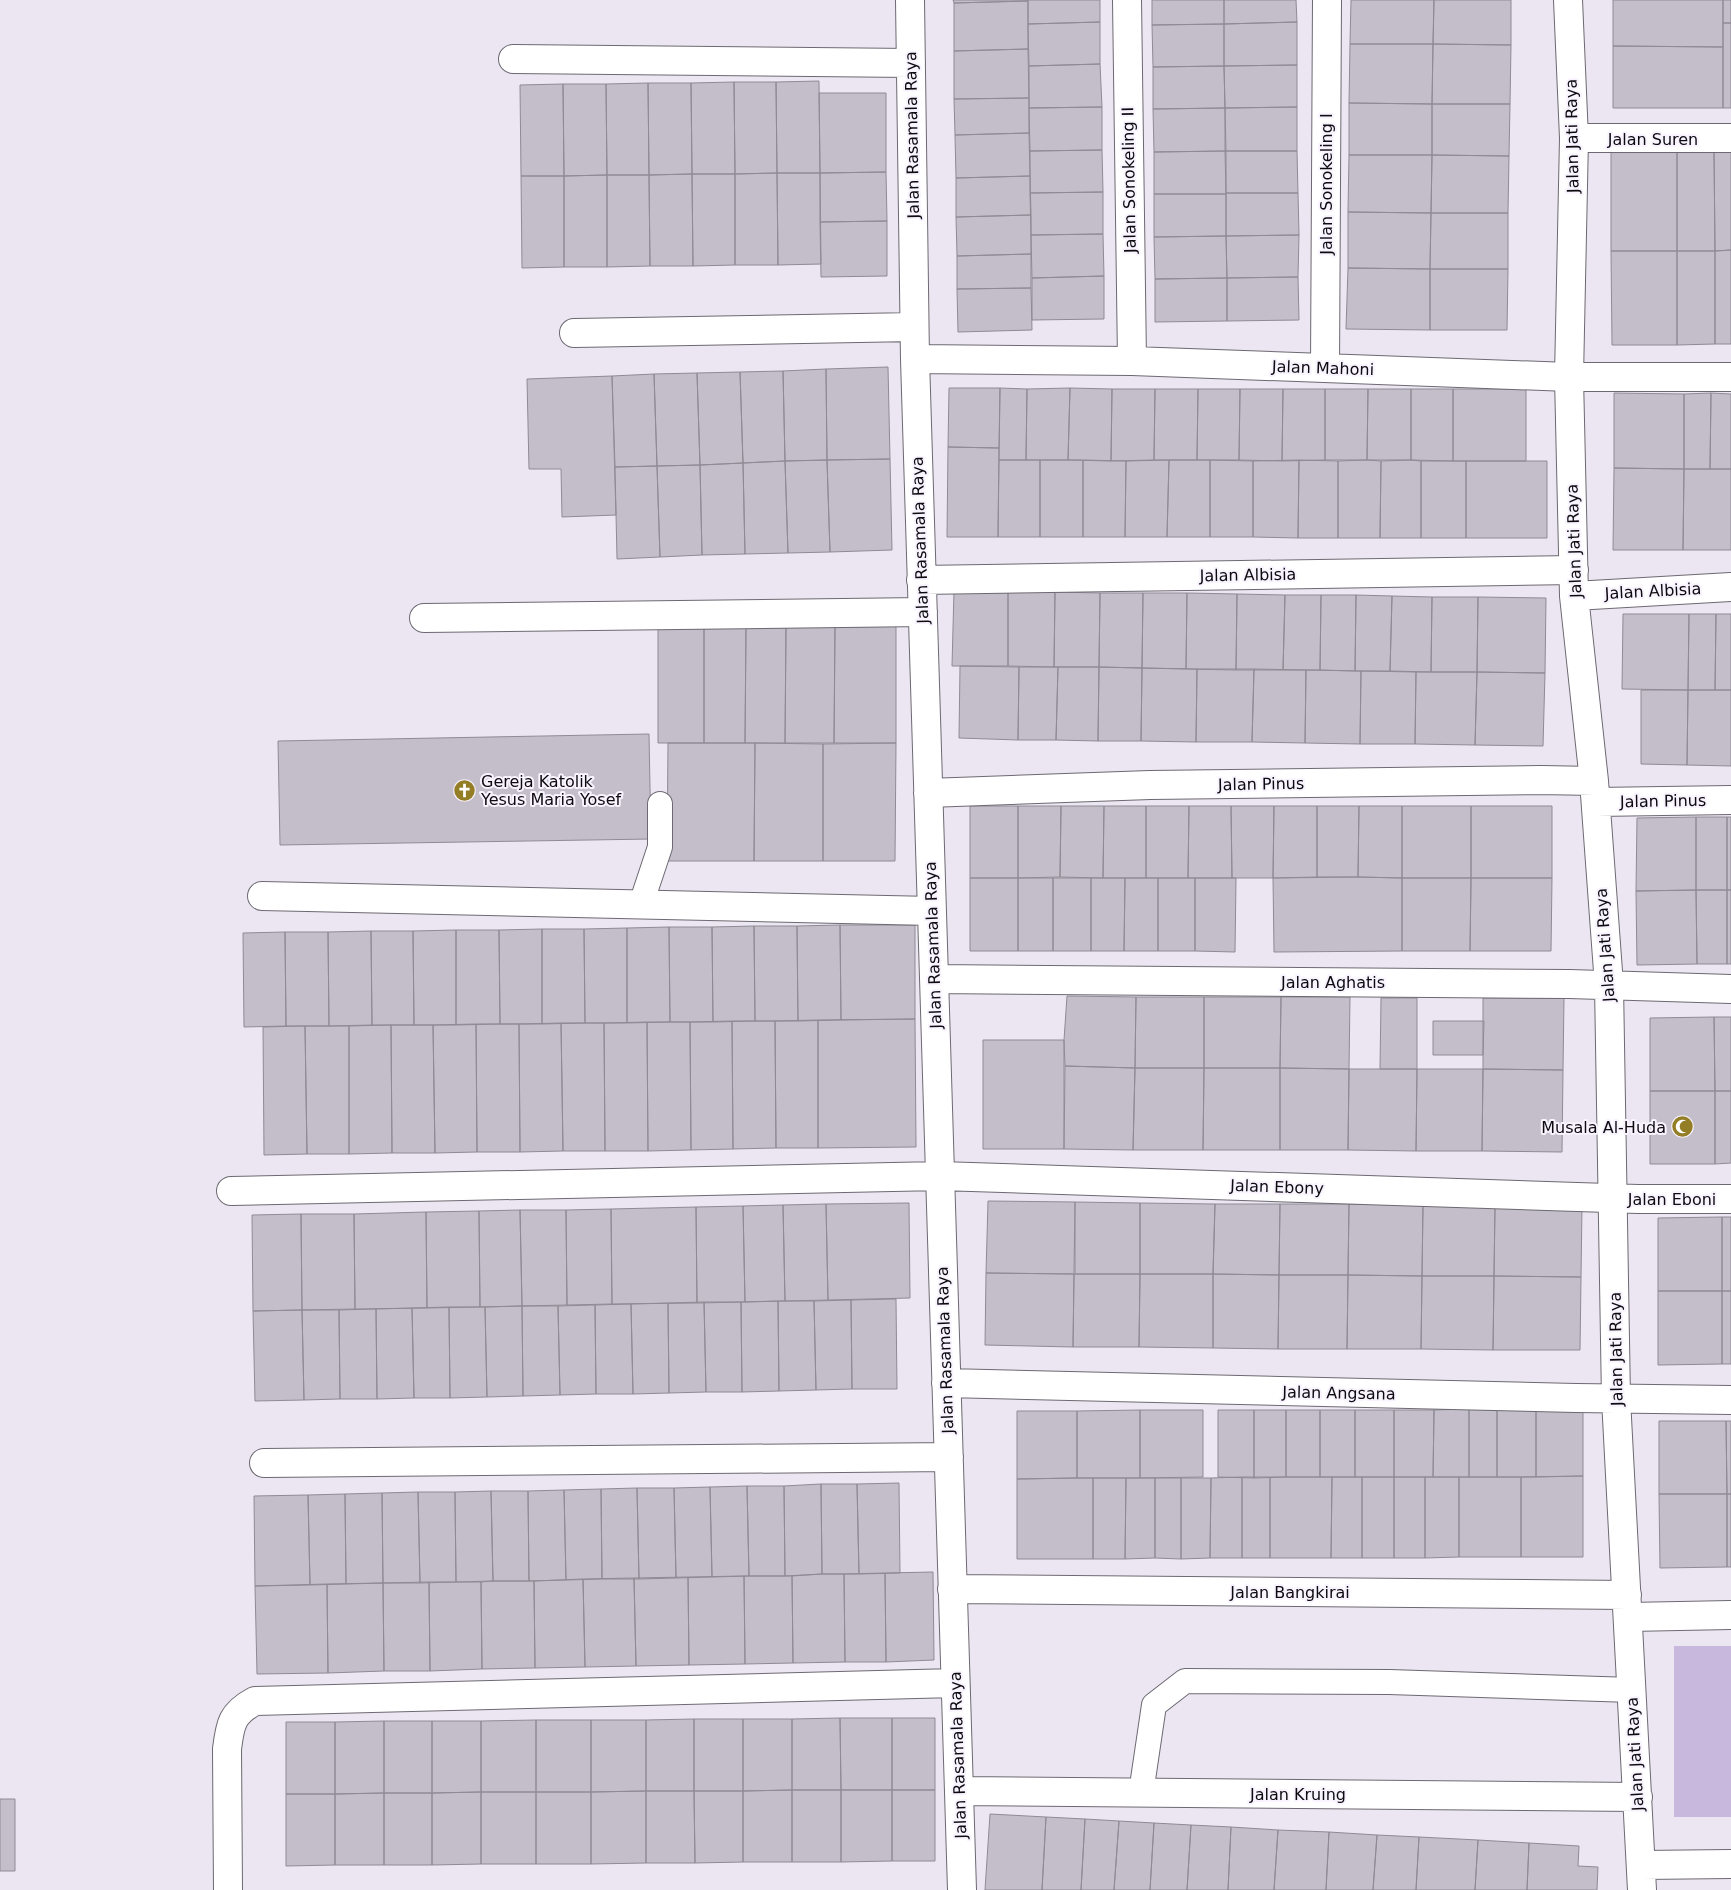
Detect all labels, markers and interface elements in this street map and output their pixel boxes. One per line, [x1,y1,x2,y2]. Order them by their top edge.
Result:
street label: Jalan Rasamala Raya [901,51,923,220]
street label: Jalan Jati Raya [1562,79,1583,194]
street label: Jalan Sonokeling II [1118,107,1140,254]
street label: Jalan Sonokeling I [1317,113,1336,256]
street label: Jalan Suren [1607,130,1698,149]
street label: Jalan Mahoni [1271,357,1374,379]
street label: Jalan Rasamala Raya [908,456,932,625]
street label: Jalan Jati Raya [1563,484,1586,599]
street label: Jalan Albisia [1199,565,1296,585]
street label: Jalan Albisia [1603,579,1702,603]
place label: Gereja Katolik Yesus Maria Yosef [480,772,622,809]
street label: Jalan Pinus [1217,774,1304,794]
church icon: Gereja Katolik Yesus Maria Yosef [453,778,477,802]
street label: Jalan Pinus [1619,791,1706,811]
street label: Jalan Rasamala Raya [921,861,945,1030]
street label: Jalan Jati Raya [1592,887,1619,1004]
street label: Jalan Aghatis [1280,973,1385,992]
mosque icon: Musala Al-Huda [1670,1115,1694,1139]
place label: Musala Al-Huda [1541,1118,1666,1137]
street label: Jalan Ebony [1229,1176,1324,1198]
street label: Jalan Eboni [1627,1190,1716,1209]
street label: Jalan Rasamala Raya [933,1266,957,1435]
street label: Jalan Jati Raya [1606,1292,1627,1407]
street label: Jalan Angsana [1281,1382,1396,1403]
street label: Jalan Bangkirai [1229,1583,1350,1602]
street label: Jalan Rasamala Raya [946,1671,970,1840]
street label: Jalan Jati Raya [1623,1696,1648,1813]
street label: Jalan Kruing [1249,1785,1346,1804]

